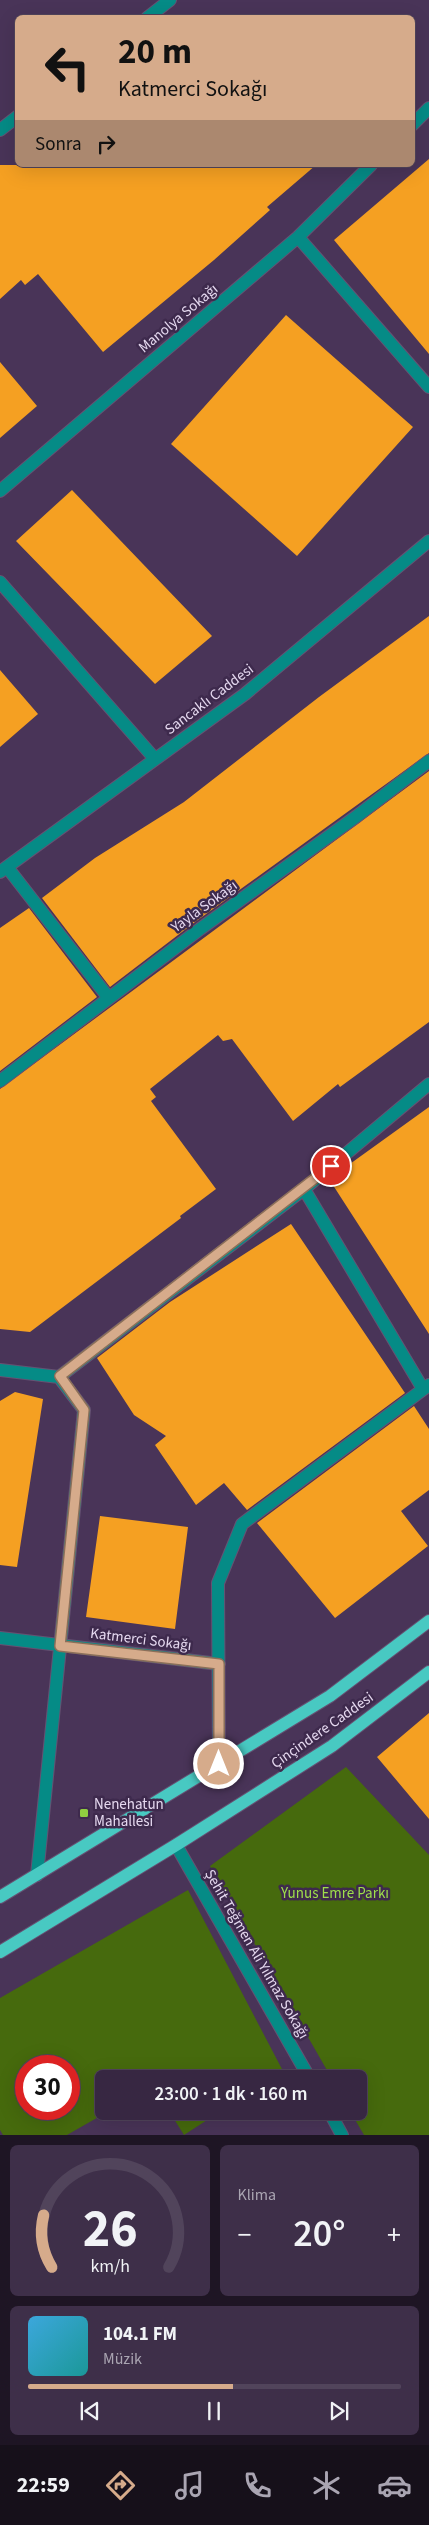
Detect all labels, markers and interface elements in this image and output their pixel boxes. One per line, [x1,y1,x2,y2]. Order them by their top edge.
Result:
text: 20 m [118,27,192,77]
icon: left [35,35,100,100]
text: Katmerci Sokağı [118,73,267,105]
icon: right [92,130,120,158]
text: Sonra [35,131,82,158]
street label: Manolya Sokağı [134,279,223,358]
street label: Sancaklı Caddesi [161,659,258,740]
street label: Yayla Sokağı [166,875,242,938]
pin [310,1145,352,1187]
icon: arrive [317,1152,345,1180]
street label: Katmerci Sokağı [89,1623,193,1656]
street label: Çinçindere Caddesi [267,1687,378,1774]
position arrow [192,1737,244,1789]
place label: Nenehatun Mahallesi [94,1794,164,1832]
marker: Nenehatun Mahallesi [78,1807,90,1819]
street label: Şehit Teğmen Ali Yılmaz Sokağı [199,1866,314,2043]
park label: Yunus Emre Parkı [280,1883,389,1904]
speed limit sign: 30 [15,2055,80,2120]
text: 23:00 · 1 dk · 160 m [154,2081,308,2108]
text: Klima [238,2184,276,2206]
text: 26 [82,2193,137,2267]
text: 20° [293,2207,345,2261]
text: − [238,2215,251,2255]
text: + [387,2215,401,2255]
text: km/h [90,2254,130,2279]
text: 104.1 FM [103,2321,177,2348]
text: Müzik [103,2348,142,2370]
icon: previous [76,2397,104,2425]
icon: pause [200,2397,228,2425]
icon: next [325,2397,353,2425]
icon: directions [103,2468,138,2503]
icon: music [172,2468,207,2503]
icon: phone [240,2468,275,2503]
icon: climate [309,2468,344,2503]
icon: car [377,2468,412,2503]
text: 22:59 [17,2469,70,2501]

